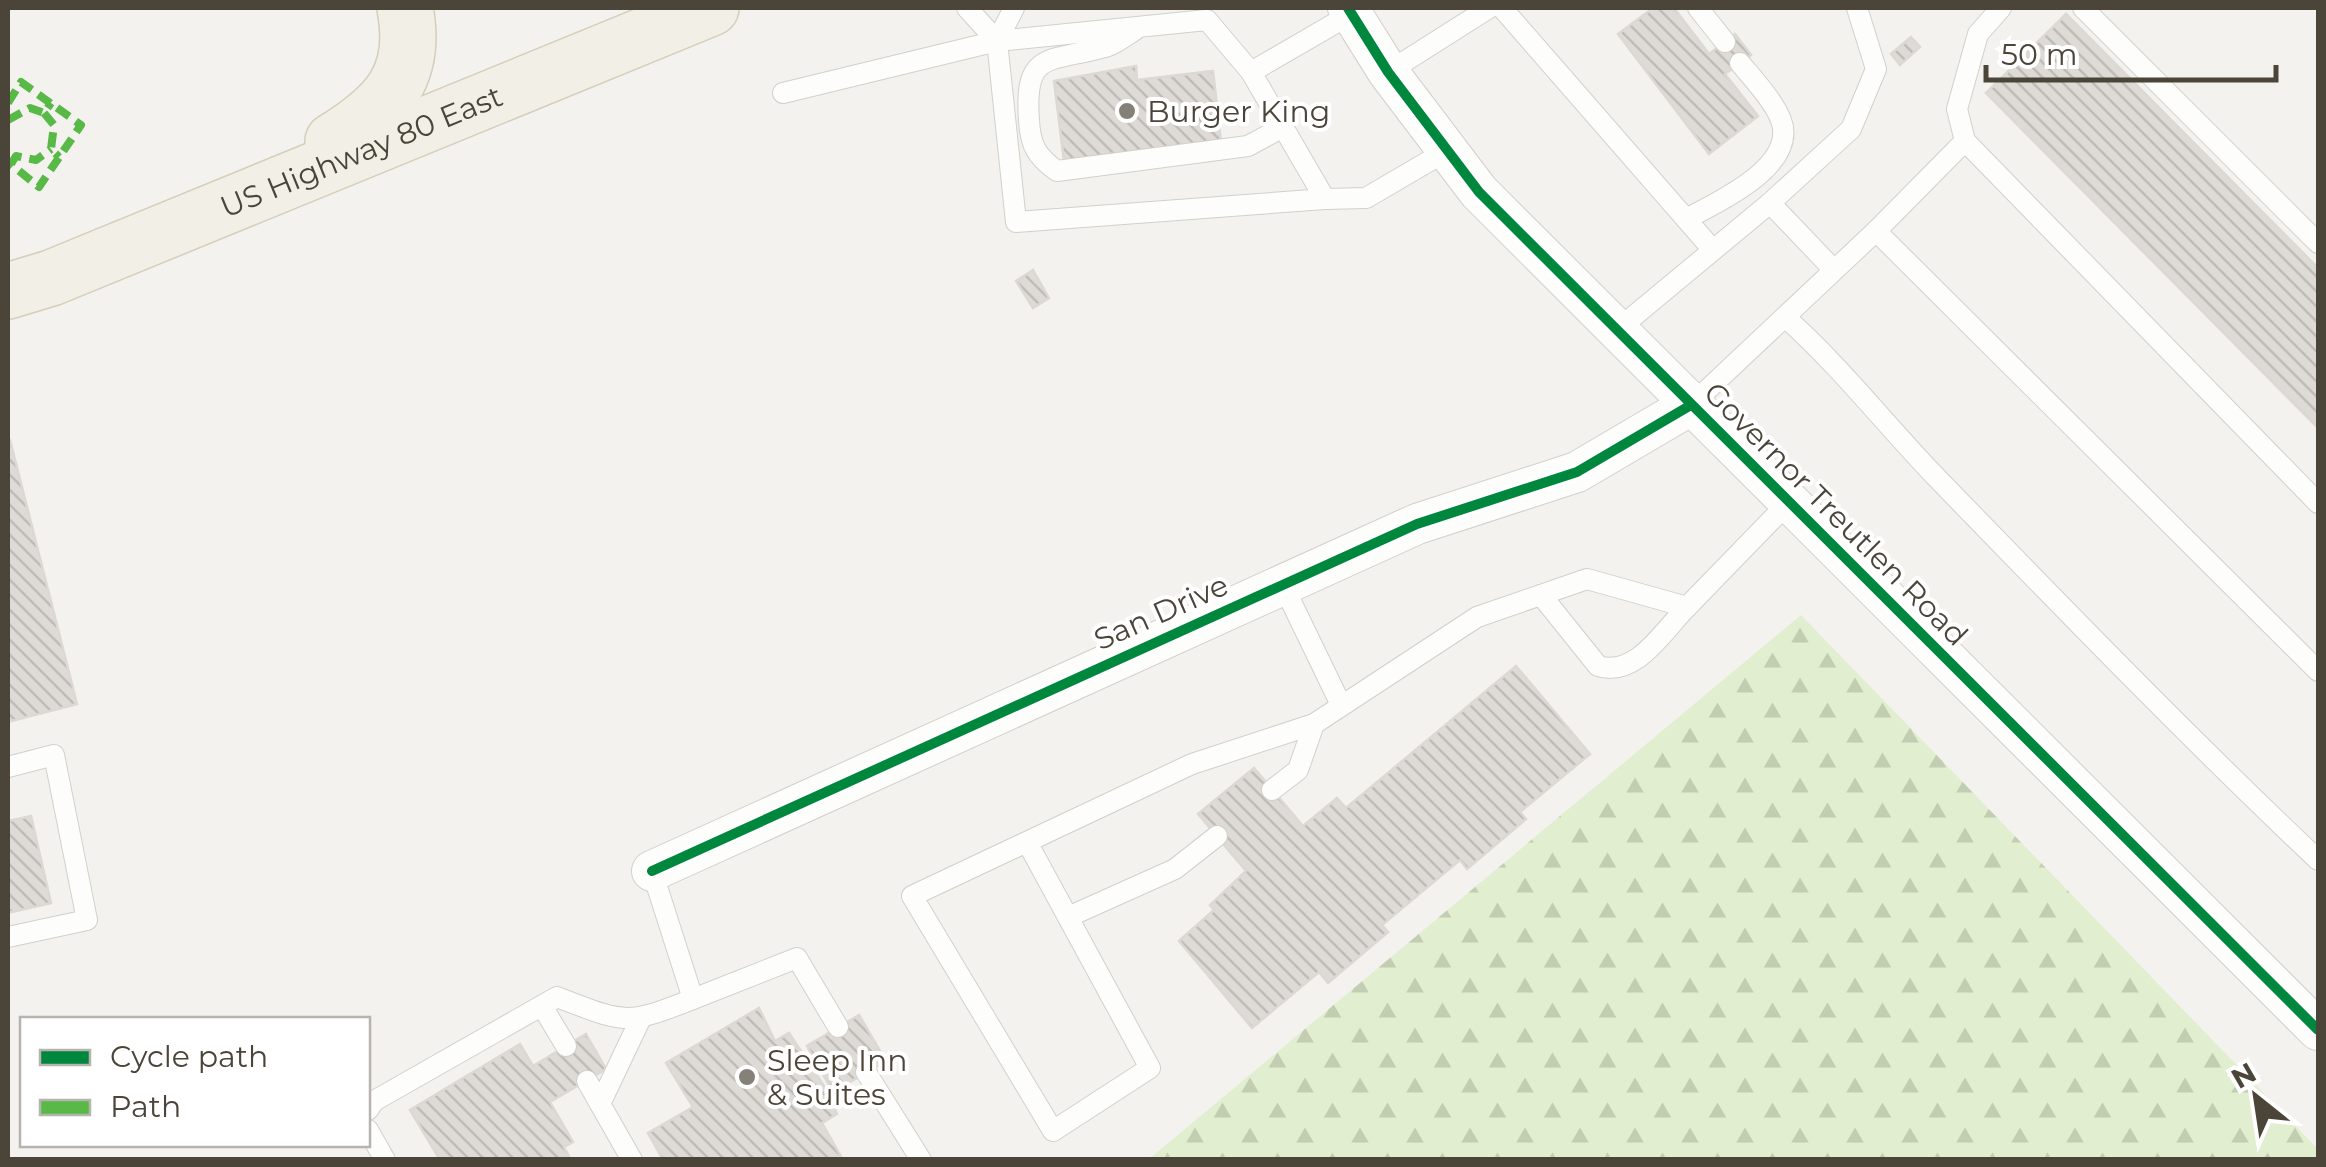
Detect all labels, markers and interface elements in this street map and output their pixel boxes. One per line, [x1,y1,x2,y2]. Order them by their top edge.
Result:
scale bar [1986,20,2276,82]
text: 50 m [2001,36,2078,73]
street label: US Highway 80 East [215,77,508,225]
place label: Burger King [1147,93,1330,130]
marker: Burger King [1116,100,1138,122]
street label: Governor Treutlen Road [1696,374,1976,654]
street label: San Drive [1088,566,1234,658]
legend [20,1017,370,1147]
text: Cycle path [110,1038,268,1075]
place label: Sleep Inn & Suites [767,1042,908,1113]
north arrow [2206,1047,2306,1147]
text: N [2225,1055,2262,1096]
marker: Sleep Inn & Suites [736,1066,758,1088]
text: Path [110,1088,181,1125]

